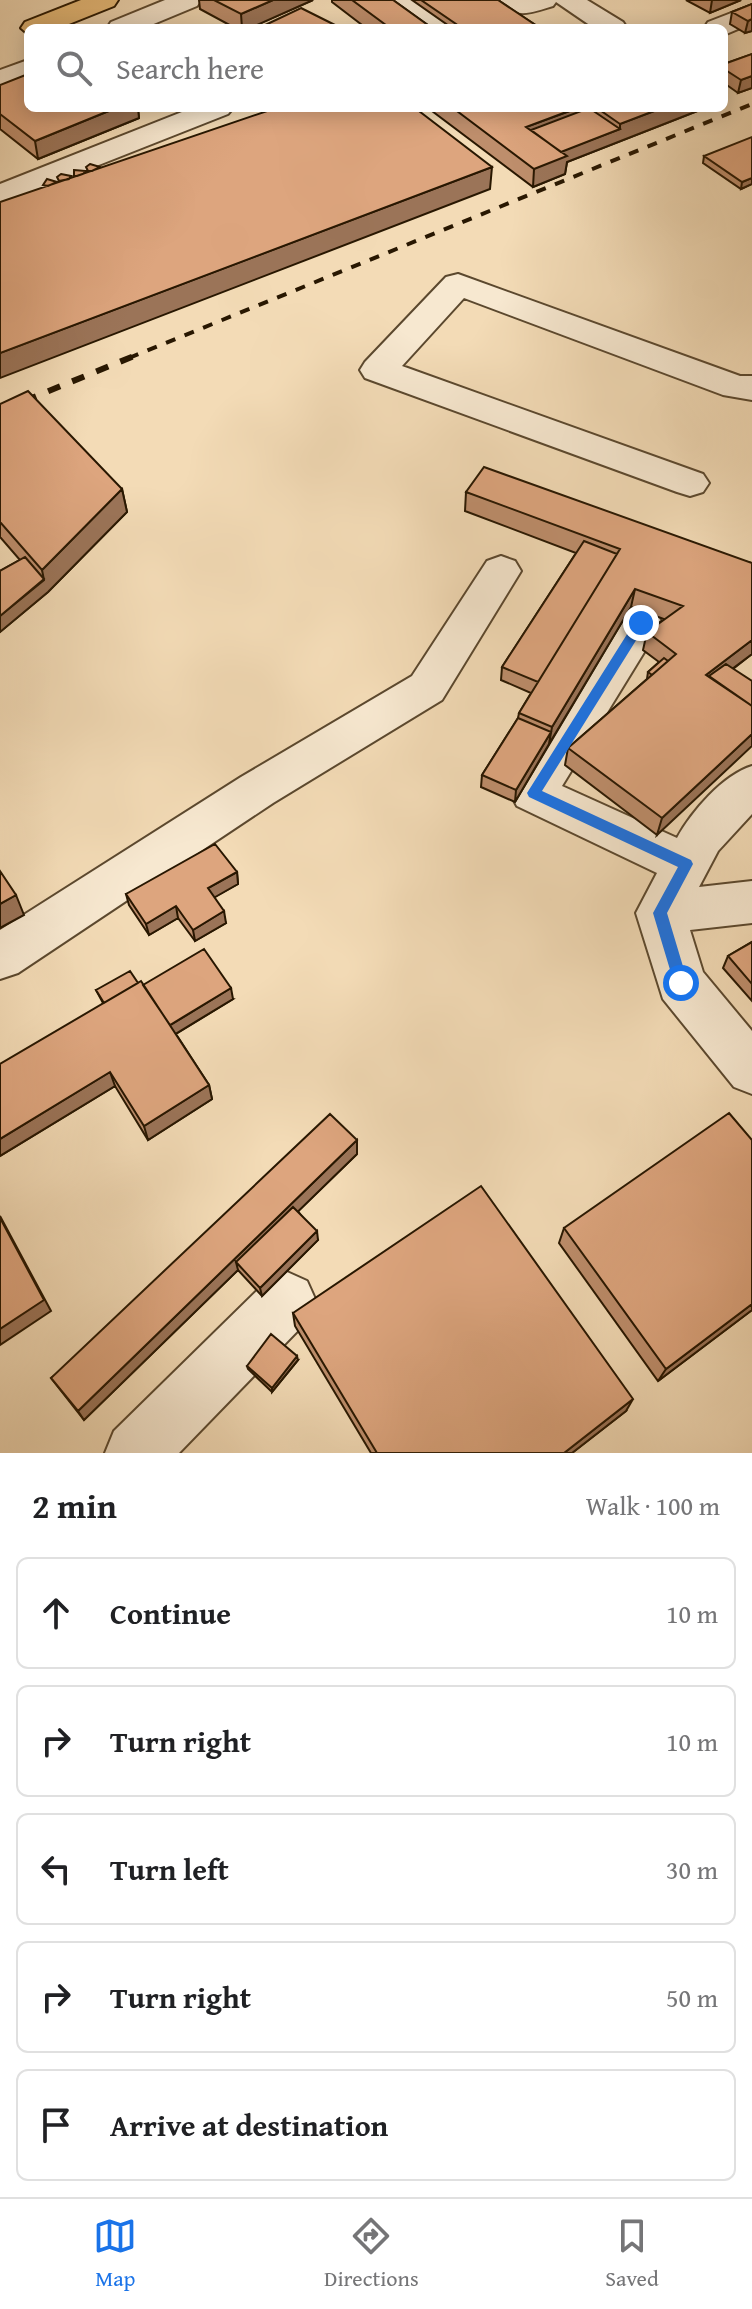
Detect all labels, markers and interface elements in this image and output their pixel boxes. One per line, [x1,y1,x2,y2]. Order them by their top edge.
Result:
search box [24,24,728,112]
icon: search [52,46,96,90]
text: Search here [116,46,264,90]
route end [623,605,659,641]
route start [663,965,699,1001]
text: 2 min [32,1481,117,1530]
text: Walk · 100 m [586,1486,720,1525]
icon: ahead [34,1591,78,1635]
text: Continue [110,1591,231,1635]
text: 10 m [666,1594,718,1633]
icon: right [34,1719,78,1763]
text: Turn right [110,1719,251,1763]
text: 10 m [666,1722,718,1761]
icon: left [34,1847,78,1891]
text: Turn left [110,1847,229,1891]
text: 30 m [666,1850,718,1889]
icon: right [34,1975,78,2019]
text: Turn right [110,1975,251,2019]
text: 50 m [666,1978,718,2017]
icon: arrive [34,2103,78,2147]
text: Arrive at destination [110,2103,388,2147]
tab: Map [93,2214,137,2294]
tab: Directions [324,2214,419,2294]
tab: Saved [605,2214,659,2294]

